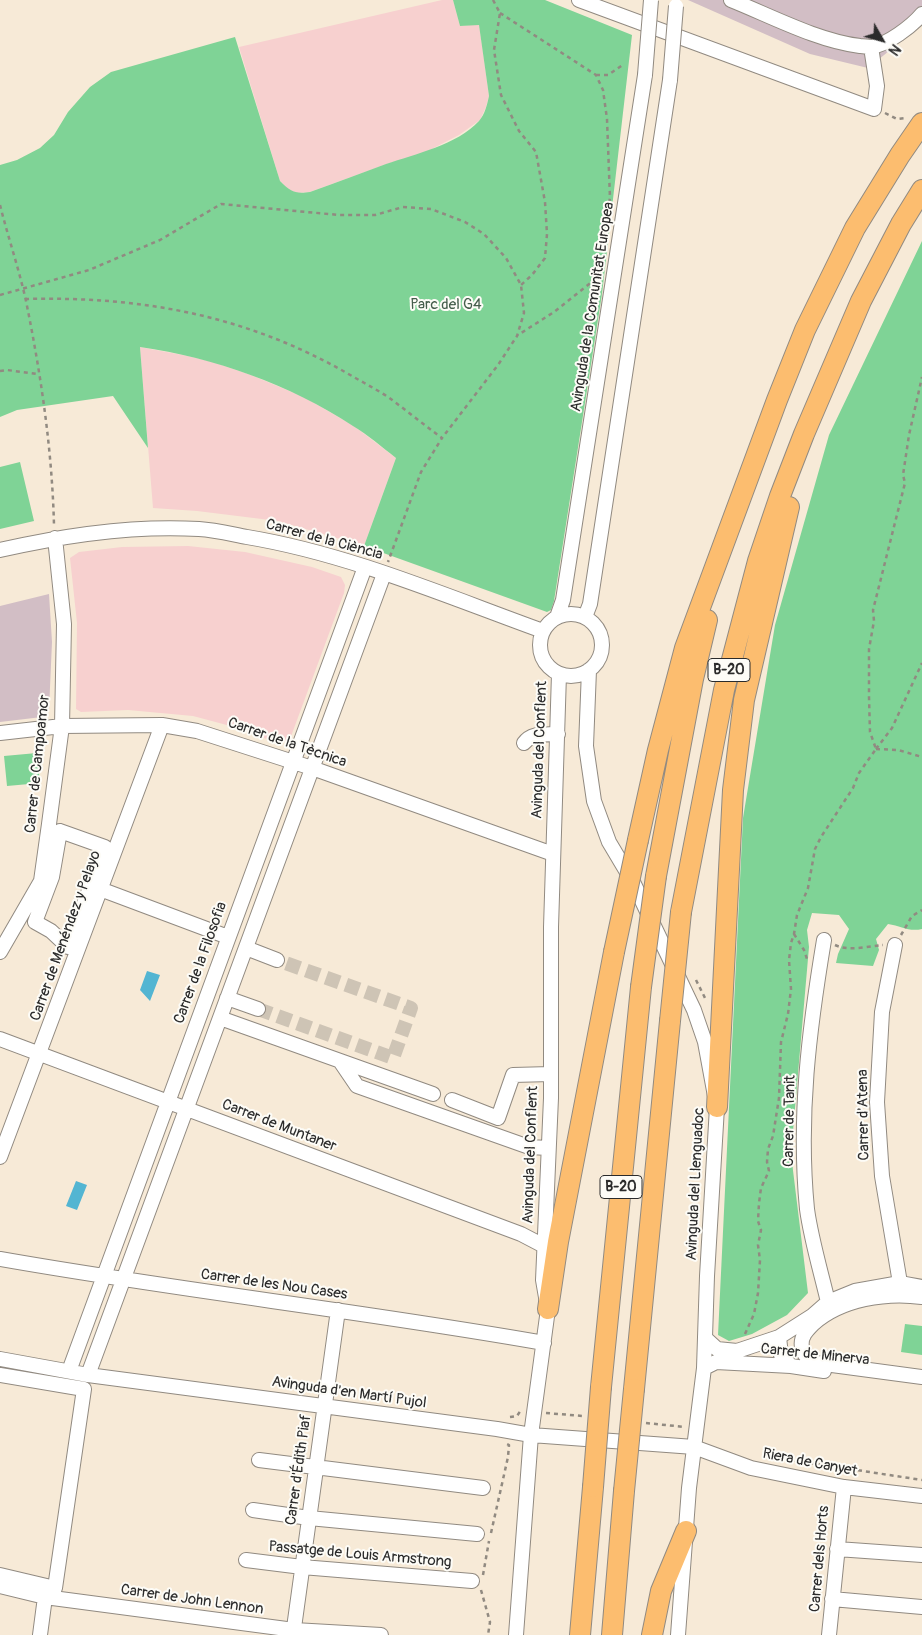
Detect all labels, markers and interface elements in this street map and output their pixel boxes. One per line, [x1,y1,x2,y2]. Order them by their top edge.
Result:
north arrow [857,15,907,65]
text: N [885,41,904,59]
street label: Avinguda de la Comunitat Europea [568,201,618,413]
park label: Parc del G4 [410,296,482,314]
street label: Carrer de la Ciència [264,516,384,564]
road number: B-20 [708,658,750,682]
street label: Avinguda del Conflent [529,681,551,819]
street label: Carrer de Campoamor [22,694,54,834]
street label: Carrer de la Tècnica [225,714,349,772]
street label: Carrer de Menéndez y Pelayo [27,848,105,1024]
street label: Carrer de la Filosofia [171,900,231,1026]
street label: Carrer d'Atena [854,1069,874,1161]
street label: Carrer de Tanit [780,1075,800,1167]
street label: Avinguda del Conflent [520,1086,542,1224]
street label: Carrer de Muntaner [219,1096,339,1156]
street label: Avinguda del Llenguadoc [683,1107,709,1261]
road number: B-20 [600,1176,642,1198]
street label: Carrer de les Nou Cases [200,1266,348,1304]
street label: Carrer de Minerva [760,1340,870,1370]
street label: Avinguda d'en Martí Pujol [271,1373,427,1413]
street label: Carrer d'Édith Piaf [282,1413,316,1527]
street label: Riera de Canyet [761,1445,859,1481]
street label: Carrer dels Horts [806,1505,834,1613]
street label: Passatge de Louis Armstrong [268,1538,452,1572]
street label: Carrer de John Lennon [119,1581,265,1619]

